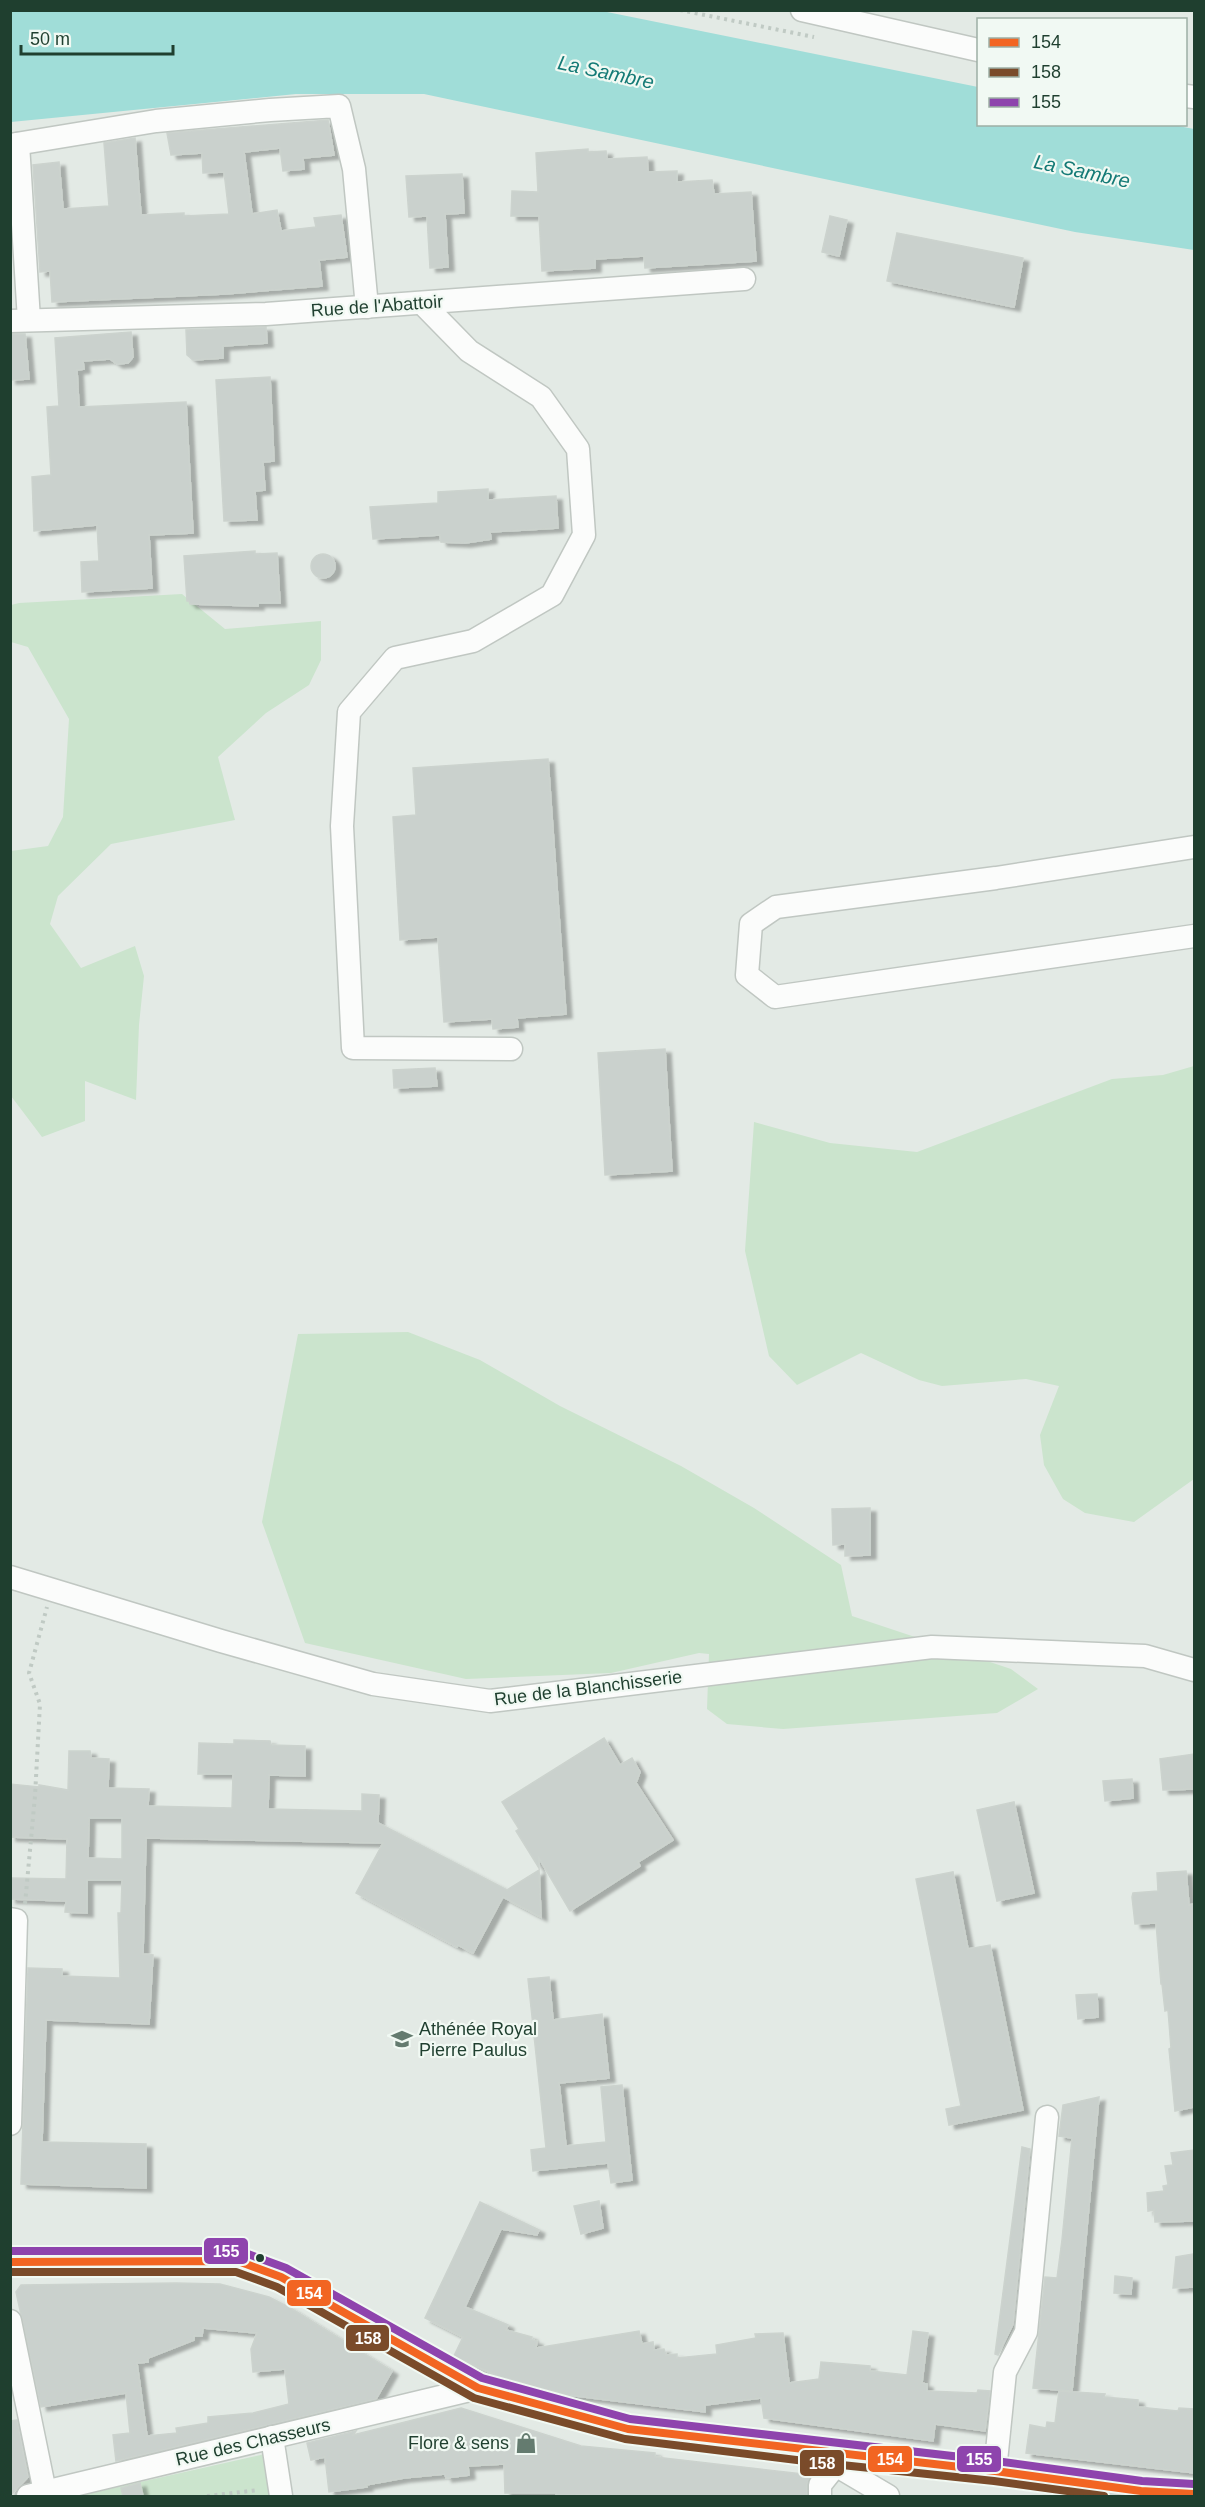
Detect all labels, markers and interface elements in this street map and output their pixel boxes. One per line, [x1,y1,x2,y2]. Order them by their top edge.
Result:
scale bar [21,18,172,56]
legend [977,18,1187,126]
text: 50 m [30,29,70,49]
text: 154 [1031,32,1061,52]
water label: La Sambre [556,51,656,93]
text: 158 [1031,62,1061,82]
text: 155 [1031,92,1061,112]
water label: La Sambre [1032,150,1132,192]
street label: Rue de l'Abattoir [310,291,444,321]
street label: Rue de la Blanchisserie [493,1667,683,1709]
place label: Athénée Royal Pierre Paulus [419,2019,537,2060]
school or university icon: Athénée Royal Pierre Paulus [390,2027,414,2051]
line badge: 155 [203,2237,249,2265]
text: 155 [213,2243,239,2260]
unlabelled marker [254,2252,266,2264]
line badge: 154 [286,2279,332,2307]
text: 154 [296,2285,322,2302]
line badge: 158 [345,2324,390,2352]
text: 158 [355,2330,381,2347]
street label: Rue des Chasseurs [174,2414,332,2470]
shop icon: Flore & sens [514,2431,538,2455]
place label: Flore & sens [408,2433,509,2453]
line badge: 154 [867,2445,913,2473]
line badge: 155 [956,2445,1002,2473]
line badge: 158 [799,2449,845,2477]
text: 154 [877,2451,903,2468]
text: 155 [966,2451,992,2468]
text: 158 [809,2455,835,2472]

